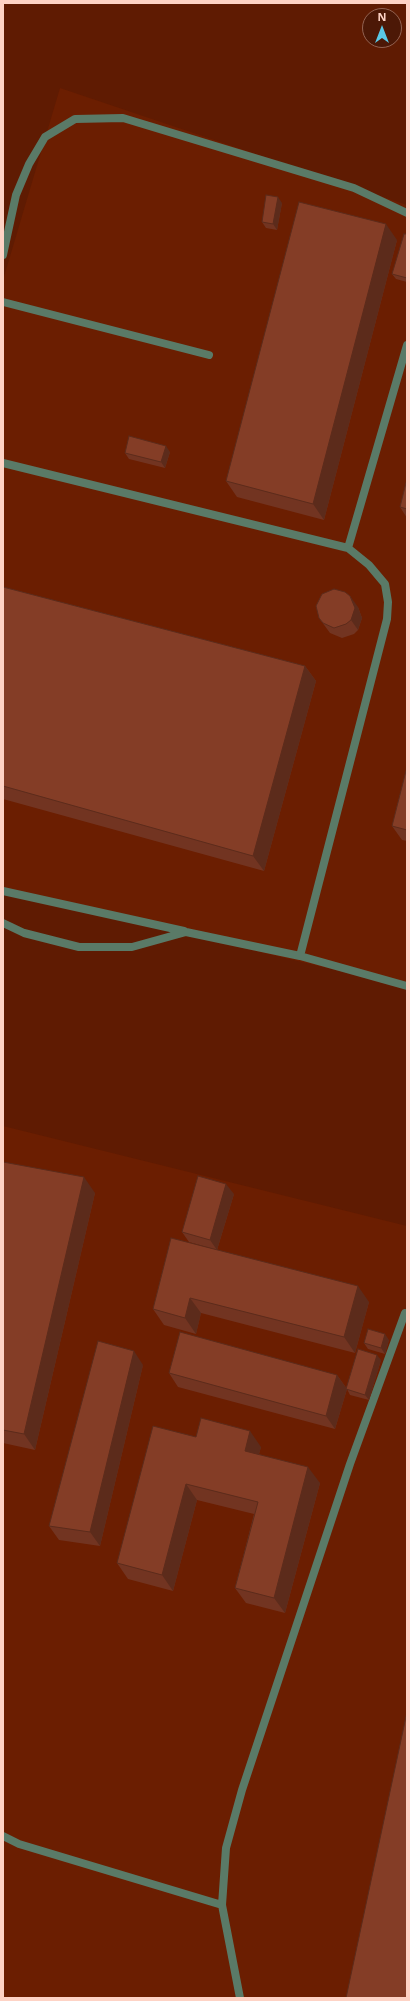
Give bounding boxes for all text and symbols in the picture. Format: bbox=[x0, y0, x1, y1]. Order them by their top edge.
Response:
north arrow bbox=[362, 8, 402, 48]
text: N bbox=[378, 9, 386, 24]

